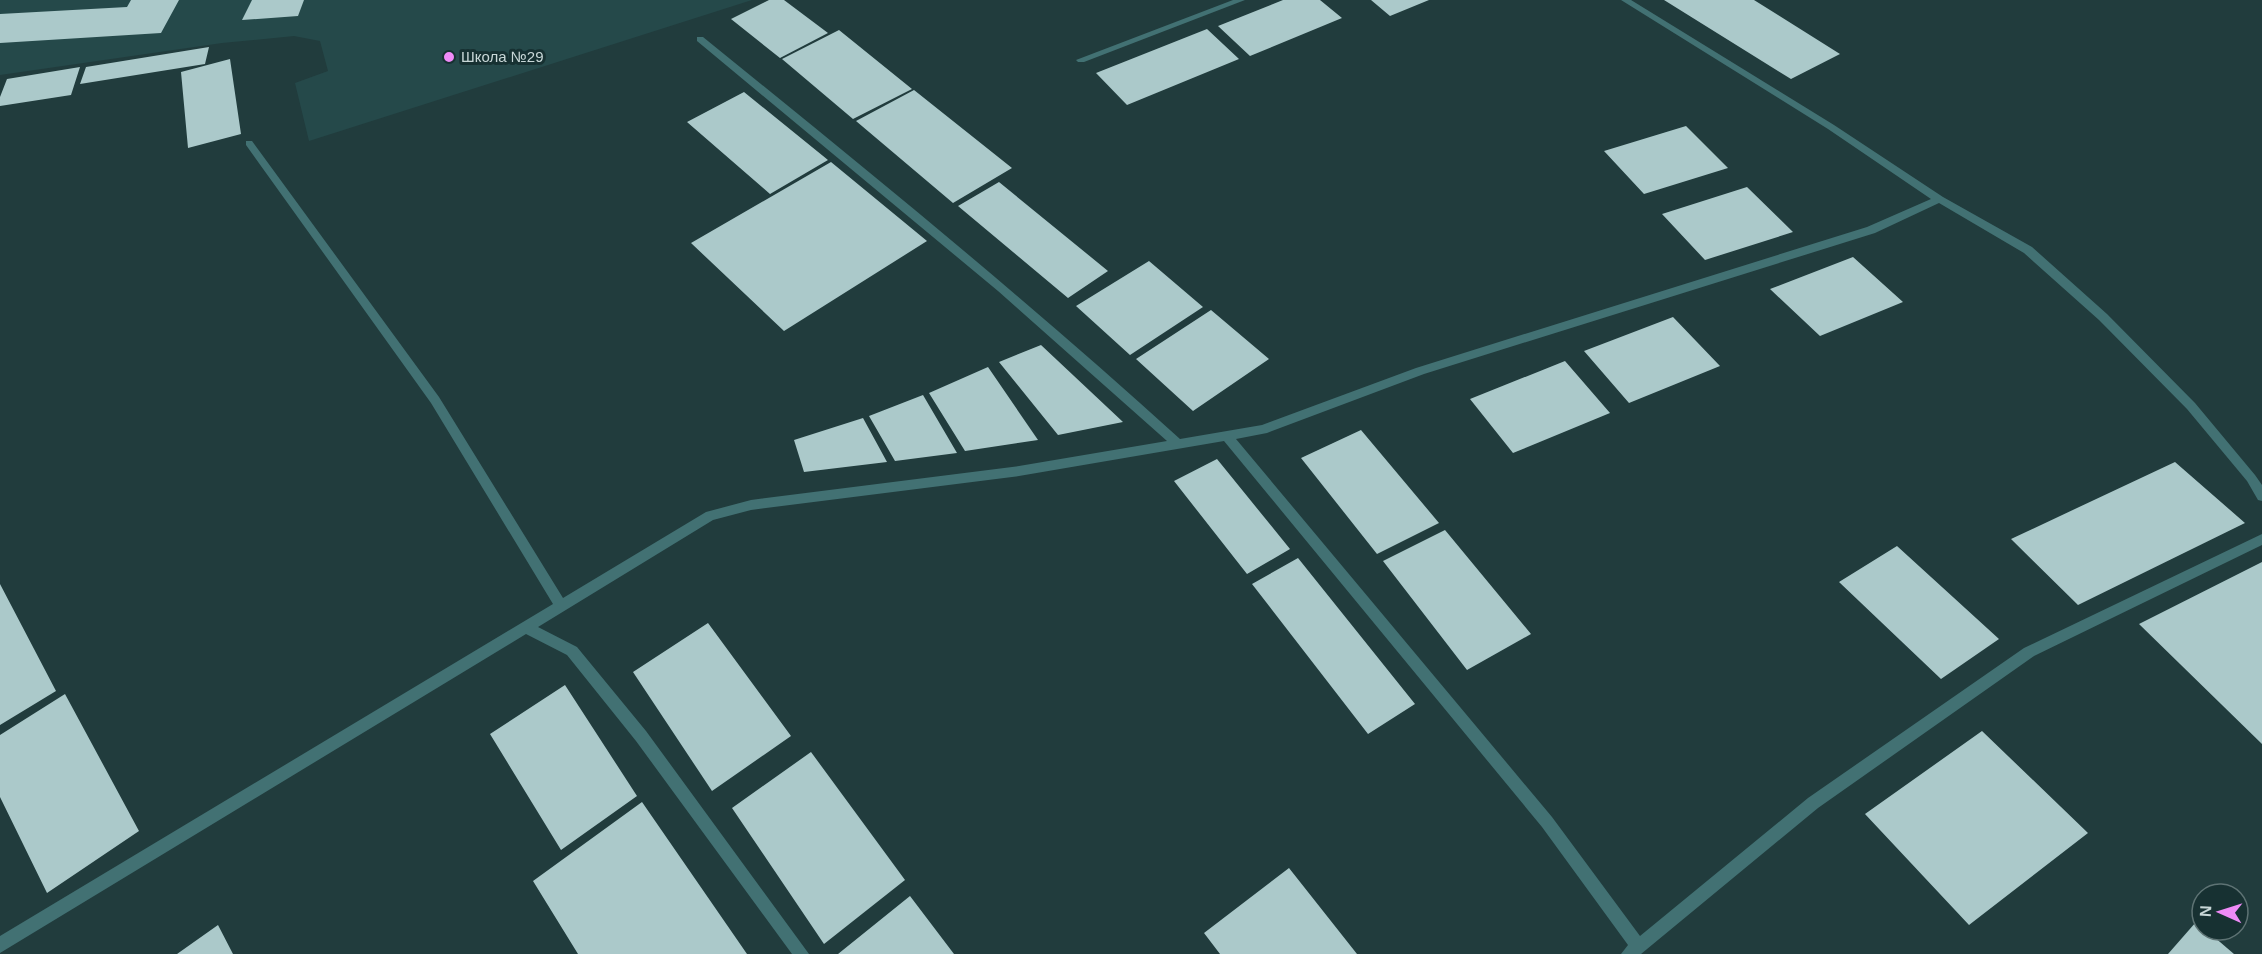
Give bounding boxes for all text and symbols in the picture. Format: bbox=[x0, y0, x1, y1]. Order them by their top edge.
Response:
place label: Школа №29 bbox=[461, 48, 544, 65]
marker: Школа №29 bbox=[442, 50, 456, 64]
north arrow bbox=[2190, 882, 2250, 942]
text: N bbox=[2197, 905, 2214, 917]

